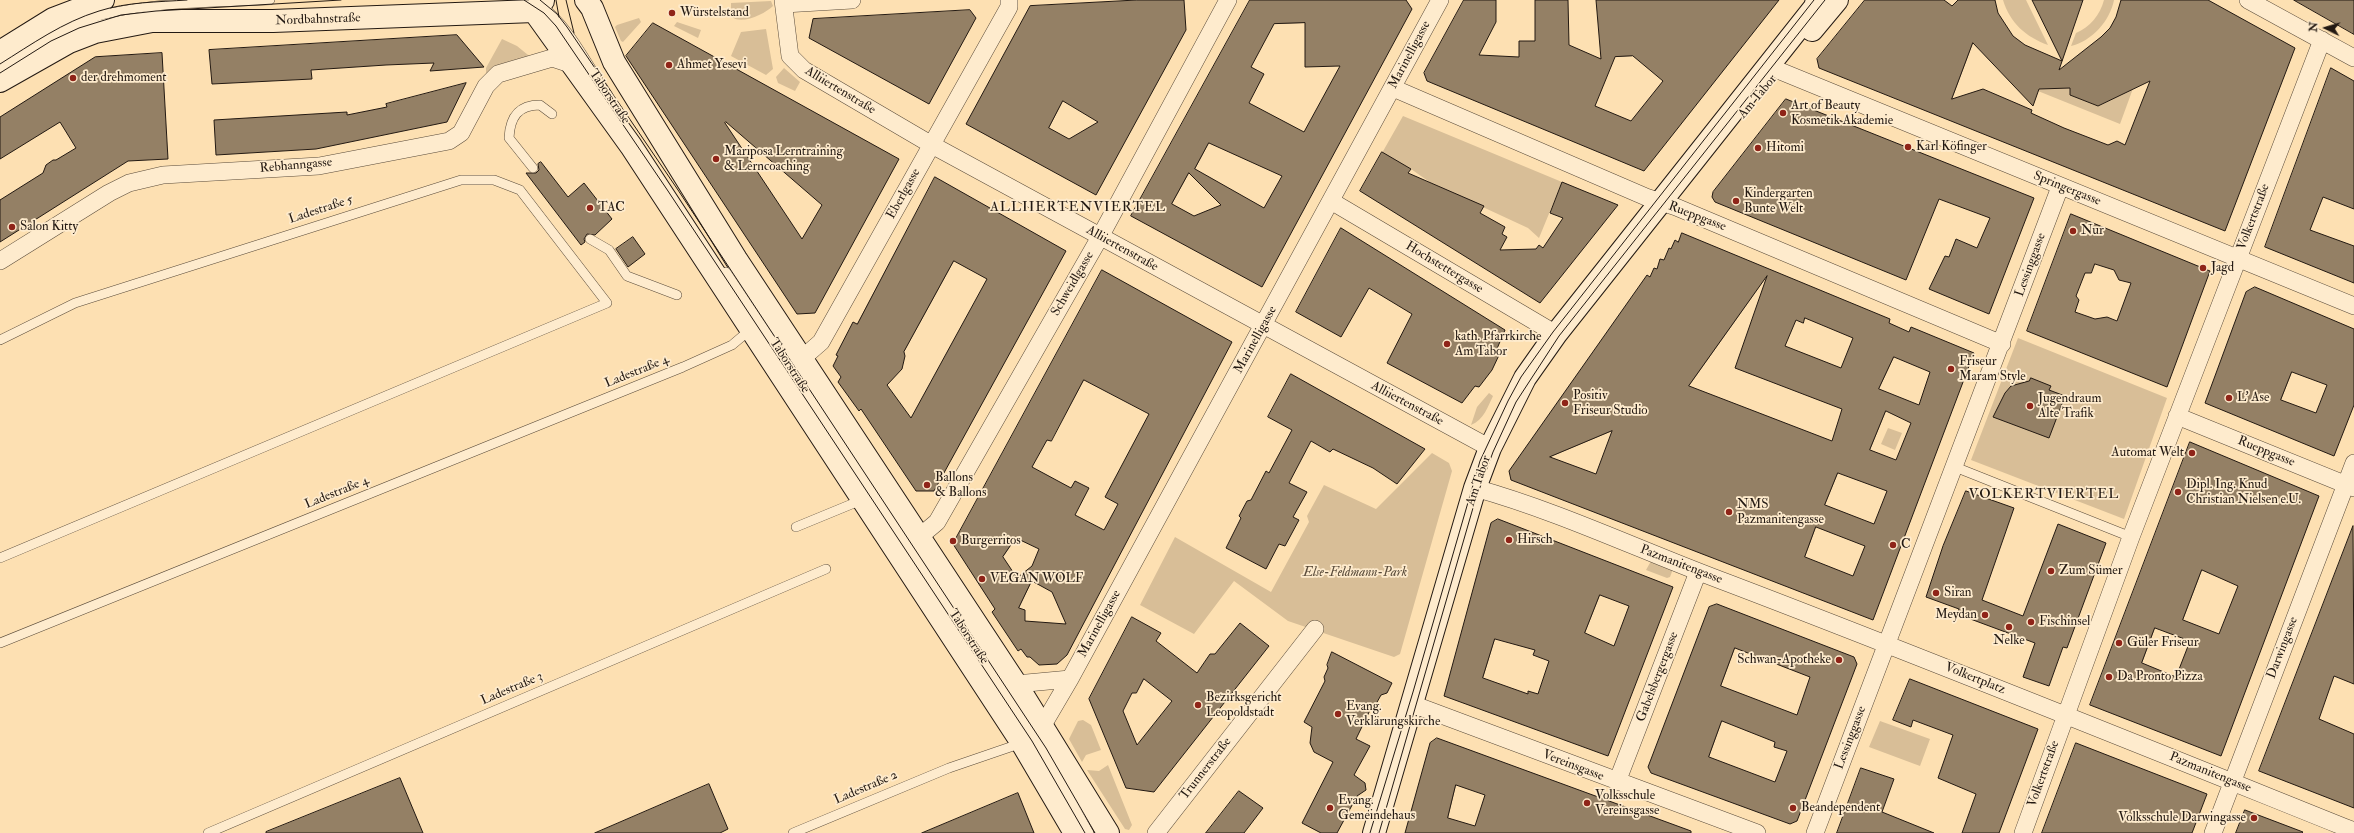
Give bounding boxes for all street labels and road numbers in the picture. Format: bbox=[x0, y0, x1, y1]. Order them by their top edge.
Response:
street label: Nordbahnstraße bbox=[275, 11, 361, 29]
street label: Marinelligasse bbox=[1386, 18, 1434, 92]
street label: Alliiertenstraße bbox=[802, 64, 878, 118]
street label: Taborstraße bbox=[585, 67, 633, 127]
street label: Am Tabor bbox=[1735, 72, 1781, 122]
street label: Rebhanngasse bbox=[259, 155, 333, 177]
street label: Eberlgasse bbox=[884, 166, 924, 222]
street label: Springergasse bbox=[2031, 168, 2103, 210]
street label: Volkertstraße bbox=[2234, 182, 2274, 252]
street label: Ladestraße 5 bbox=[287, 192, 355, 228]
street label: Rueppgasse bbox=[1666, 199, 1728, 235]
street label: Alliiertenstraße bbox=[1083, 223, 1161, 275]
street label: Lessinggasse bbox=[2012, 231, 2050, 299]
street label: Hochstettergasse bbox=[1402, 239, 1486, 297]
street label: Schweidlgasse bbox=[1048, 249, 1098, 319]
street label: Marinelligasse bbox=[1231, 304, 1281, 376]
street label: Taborstraße bbox=[765, 336, 813, 396]
street label: Ladestraße 4 bbox=[603, 352, 671, 392]
street label: Alliiertenstraße bbox=[1368, 378, 1446, 430]
street label: Rueppgasse bbox=[2235, 433, 2297, 471]
street label: Am Tabor bbox=[1463, 454, 1495, 508]
street label: Ladestraße 4 bbox=[303, 473, 371, 513]
street label: Pazmanitengasse bbox=[1638, 542, 1724, 588]
street label: Marinelligasse bbox=[1075, 588, 1125, 660]
street label: Taborstraße bbox=[944, 607, 992, 667]
street label: Darwingasse bbox=[2264, 615, 2302, 681]
street label: Gabelsbergergasse bbox=[1634, 630, 1682, 724]
street label: Volkertplatz bbox=[1942, 660, 2008, 698]
street label: Ladestraße 3 bbox=[479, 669, 545, 709]
street label: Lessinggasse bbox=[1832, 704, 1870, 772]
street label: Trunnerstraße bbox=[1177, 735, 1235, 803]
street label: Volkertstraße bbox=[2025, 739, 2063, 809]
street label: Vereinsgasse bbox=[1540, 747, 1606, 785]
street label: Pazmanitengasse bbox=[2167, 749, 2253, 797]
street label: Ladestraße 2 bbox=[832, 768, 900, 808]

